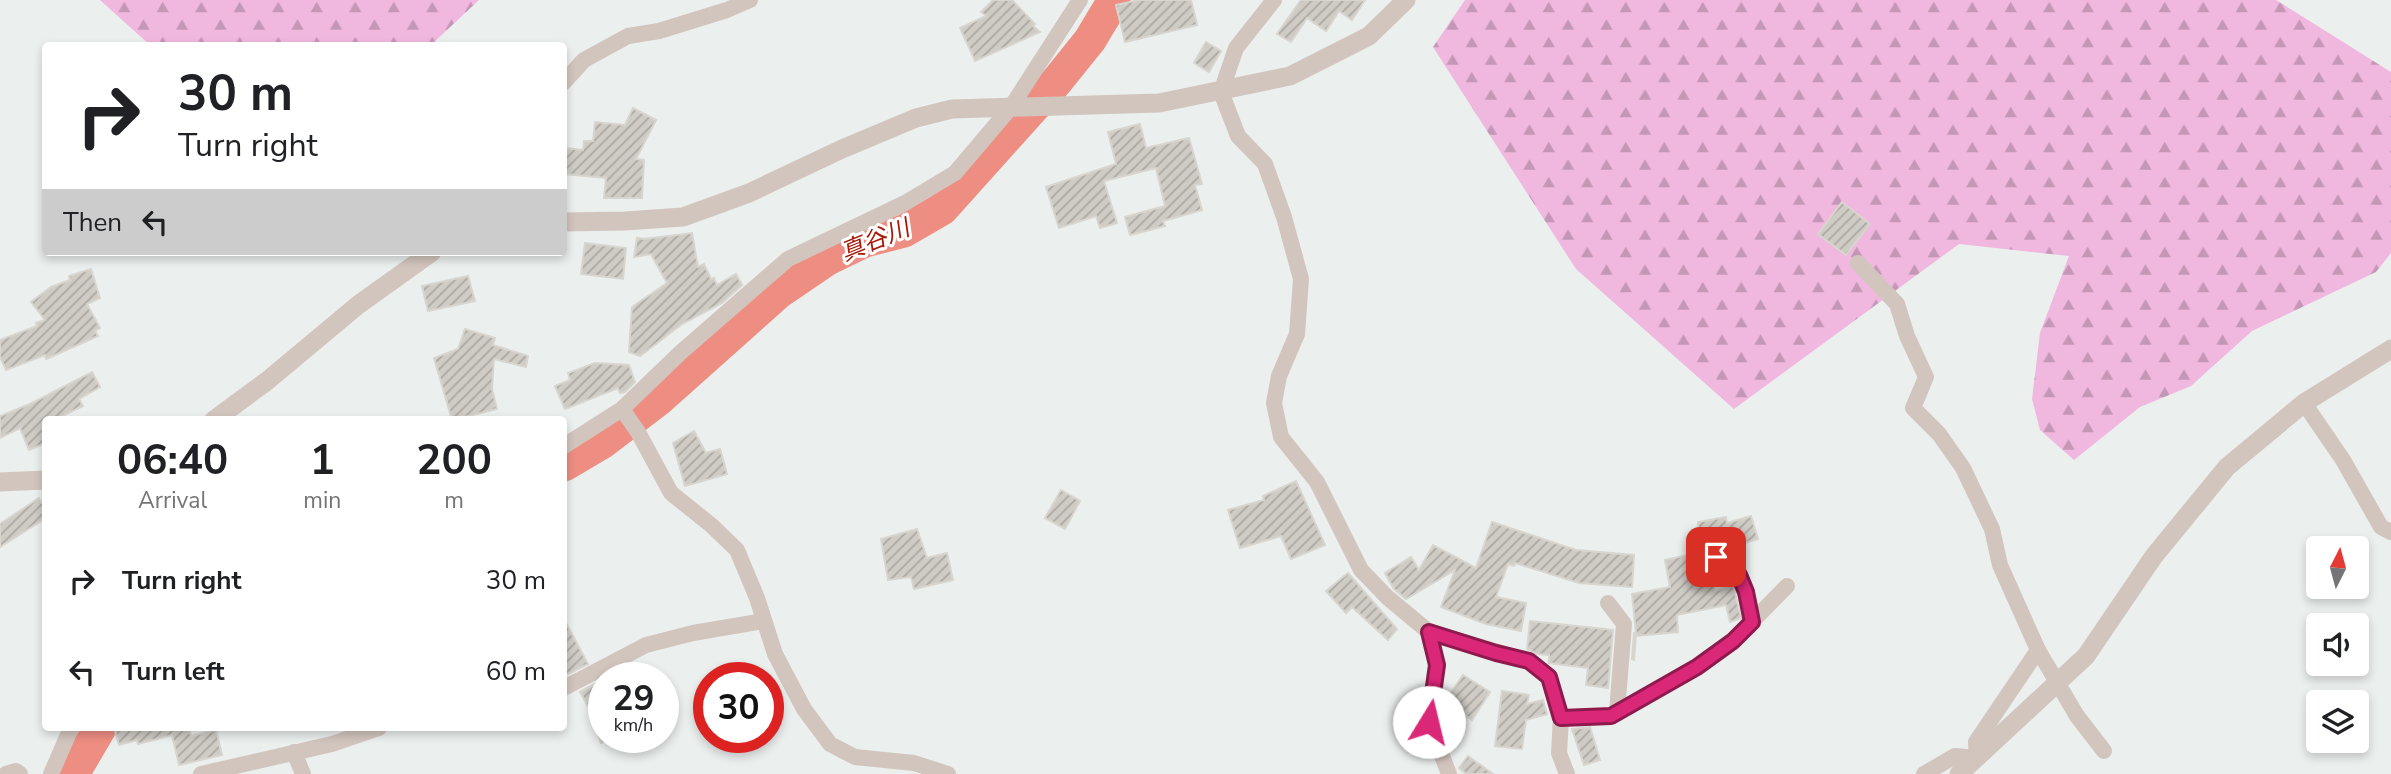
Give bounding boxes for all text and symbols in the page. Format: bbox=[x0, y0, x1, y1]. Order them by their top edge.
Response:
text: 30 m bbox=[178, 60, 293, 127]
icon: right bbox=[63, 70, 154, 161]
text: Turn right bbox=[178, 124, 318, 167]
icon: left bbox=[136, 203, 174, 241]
text: Then bbox=[63, 205, 122, 240]
water label: 真谷川 bbox=[836, 211, 917, 268]
text: 06:40 bbox=[117, 432, 228, 489]
text: 1 bbox=[310, 432, 335, 489]
text: 200 bbox=[416, 432, 492, 489]
text: Arrival bbox=[138, 485, 207, 516]
text: min bbox=[303, 485, 341, 516]
text: m bbox=[444, 485, 464, 516]
pin bbox=[1686, 527, 1746, 587]
north arrow bbox=[2306, 536, 2370, 598]
map controls bbox=[2306, 536, 2369, 753]
icon: arrive bbox=[1697, 538, 1735, 576]
icon: right bbox=[63, 562, 101, 600]
text: Turn right bbox=[122, 563, 241, 598]
text: 30 m bbox=[486, 563, 546, 598]
button: sound bbox=[2306, 613, 2369, 676]
icon: left bbox=[63, 653, 101, 691]
text: Turn left bbox=[122, 654, 225, 689]
text: 60 m bbox=[486, 654, 546, 689]
speed limit sign: 30 bbox=[693, 662, 784, 753]
text: 29 bbox=[612, 675, 655, 722]
position arrow bbox=[1392, 685, 1466, 759]
button: layers bbox=[2306, 690, 2369, 753]
text: km/h bbox=[614, 713, 653, 737]

